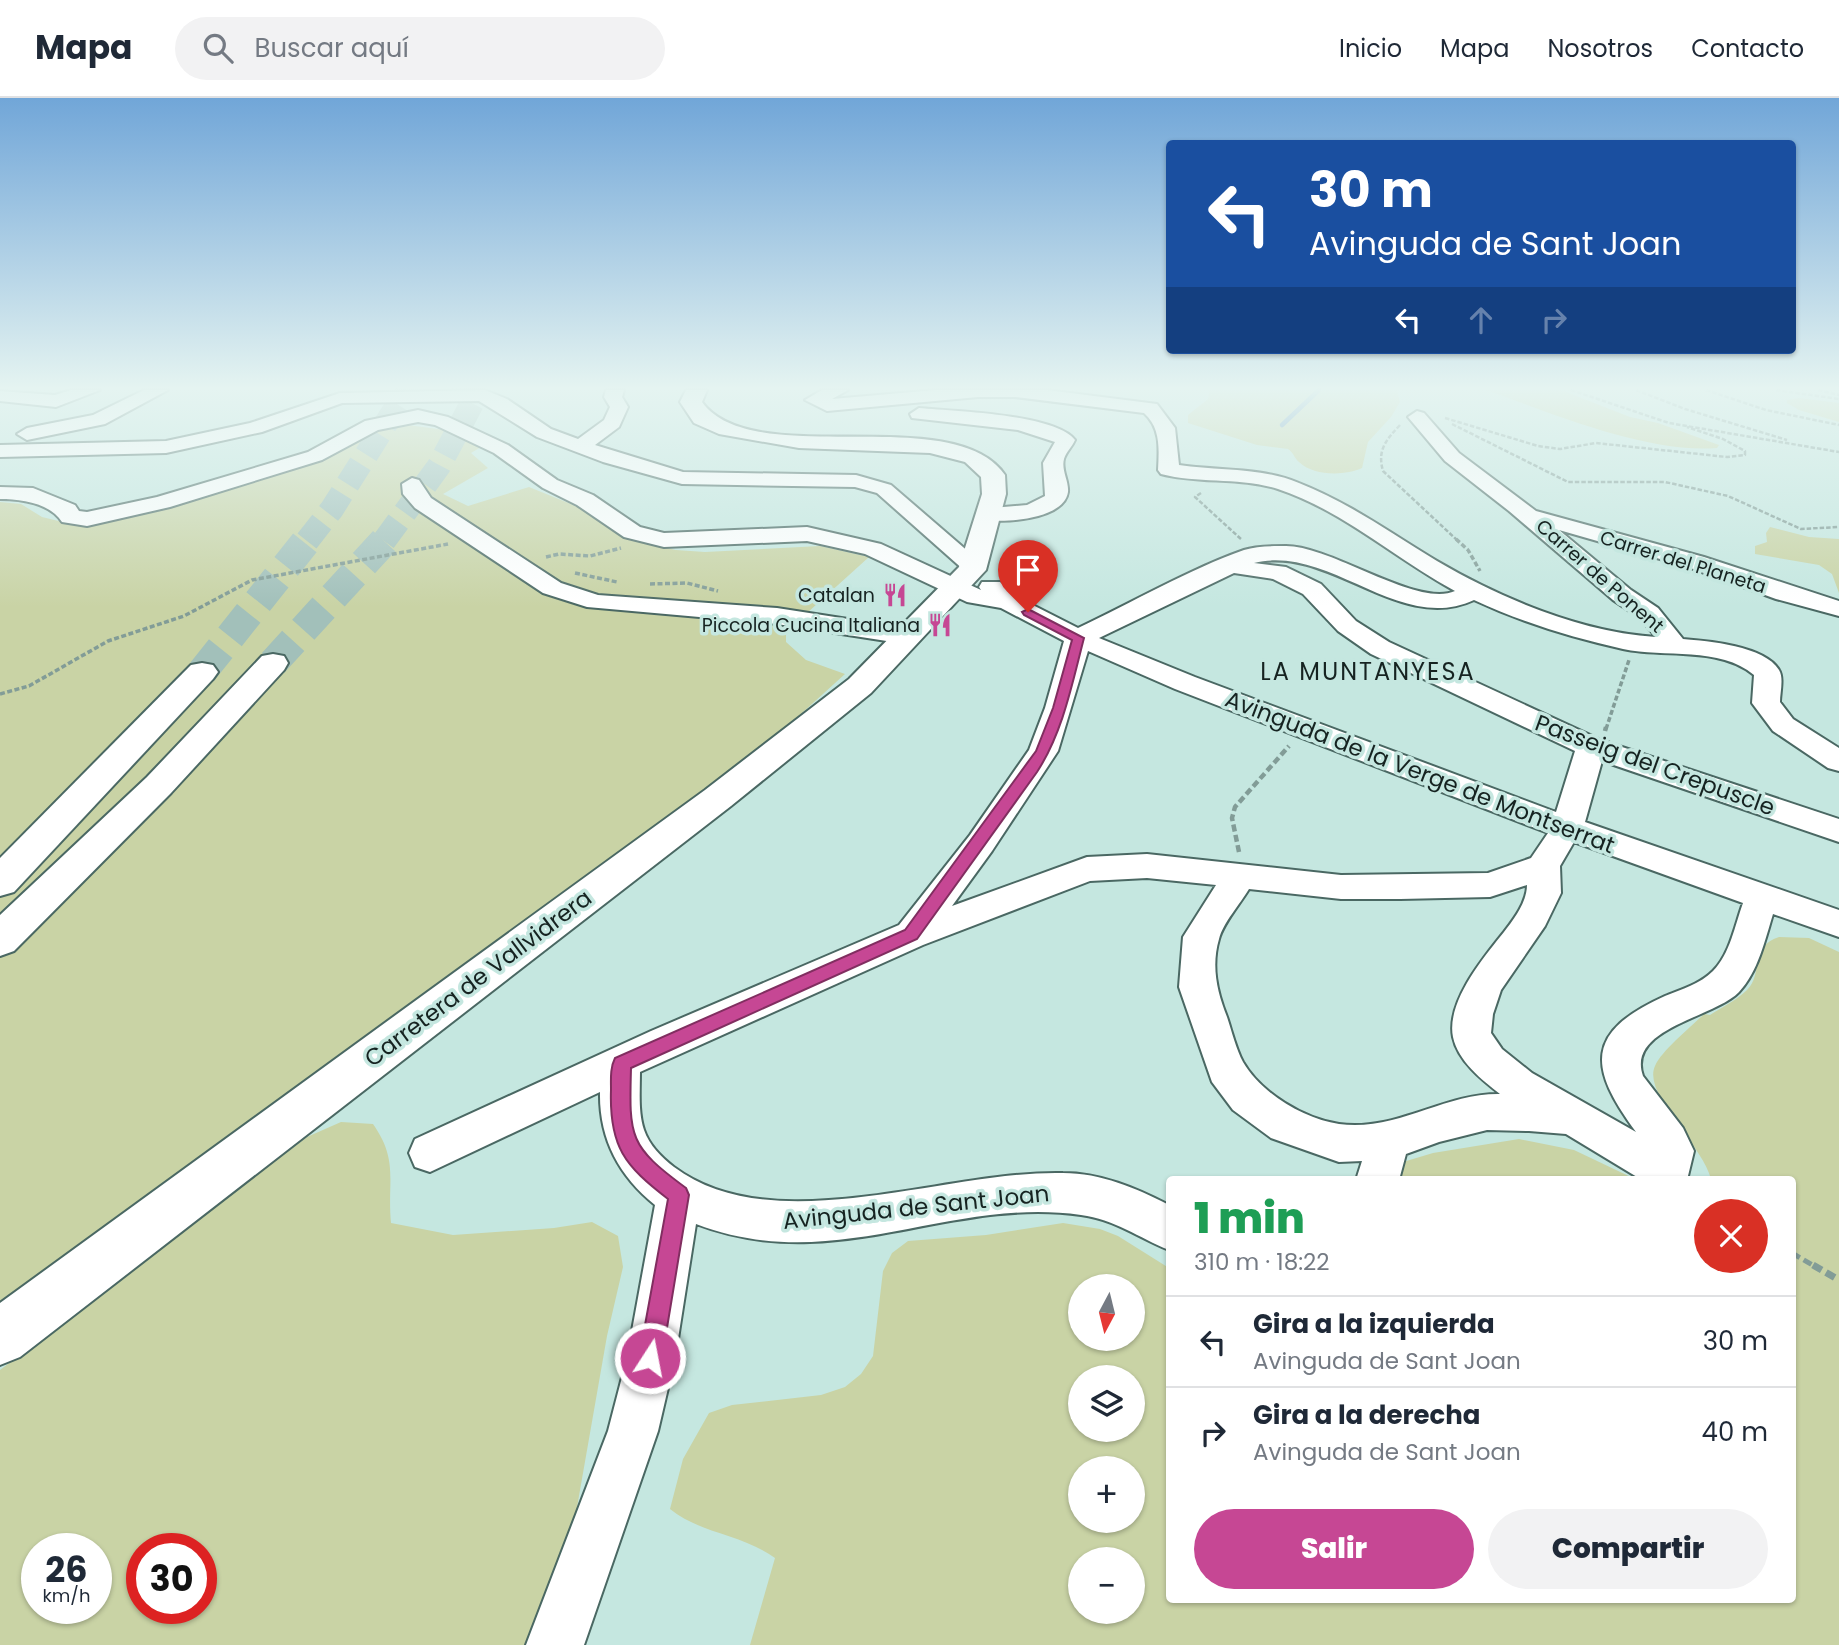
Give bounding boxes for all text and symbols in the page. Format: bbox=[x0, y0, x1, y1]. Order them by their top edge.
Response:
search box bbox=[175, 17, 665, 80]
text: Mapa bbox=[35, 24, 133, 71]
icon: search bbox=[199, 29, 237, 67]
text: Buscar aquí bbox=[255, 30, 409, 66]
text: Inicio bbox=[1339, 32, 1402, 65]
text: Mapa bbox=[1440, 32, 1509, 65]
text: Nosotros bbox=[1547, 32, 1653, 65]
text: Contacto bbox=[1691, 32, 1804, 65]
text: 30 m bbox=[1309, 156, 1433, 224]
icon: left bbox=[1194, 168, 1285, 259]
text: Avinguda de Sant Joan bbox=[1309, 221, 1681, 266]
icon: left bbox=[1389, 301, 1427, 339]
icon: ahead bbox=[1462, 301, 1500, 339]
icon: right bbox=[1535, 301, 1573, 339]
street label: Carrer de Ponent bbox=[1530, 513, 1670, 639]
street label: Carrer del Planeta bbox=[1597, 524, 1769, 600]
pin bbox=[998, 540, 1058, 612]
icon: arrive bbox=[1009, 551, 1047, 589]
restaurant icon: Catalan bbox=[881, 581, 909, 609]
place label: Catalan bbox=[798, 582, 875, 609]
restaurant icon: Piccola Cucina Italiana bbox=[926, 611, 954, 639]
place label: Piccola Cucina Italiana bbox=[702, 612, 920, 639]
district label: LA MUNTANYESA bbox=[1260, 655, 1476, 688]
street label: Avinguda de la Verge de Montserrat bbox=[1221, 683, 1619, 861]
street label: Passeig del Crepuscle bbox=[1531, 707, 1779, 823]
street label: Carretera de Vallvidrera bbox=[358, 882, 598, 1074]
street label: Avinguda de Sant Joan bbox=[781, 1177, 1051, 1237]
text: 1 min bbox=[1194, 1189, 1305, 1248]
button: close bbox=[1694, 1199, 1768, 1273]
text: 310 m · 18:22 bbox=[1194, 1246, 1330, 1278]
north arrow bbox=[1068, 1274, 1144, 1351]
map controls bbox=[1068, 1274, 1145, 1624]
text: Gira a la izquierda bbox=[1253, 1306, 1495, 1342]
position arrow bbox=[613, 1321, 687, 1395]
icon: left bbox=[1194, 1323, 1232, 1361]
text: 30 m bbox=[1703, 1323, 1768, 1359]
text: Avinguda de Sant Joan bbox=[1253, 1345, 1521, 1377]
button: layers bbox=[1068, 1365, 1145, 1442]
text: Gira a la derecha bbox=[1253, 1397, 1481, 1433]
icon: right bbox=[1194, 1414, 1232, 1452]
text: 40 m bbox=[1702, 1414, 1768, 1450]
text: Avinguda de Sant Joan bbox=[1253, 1436, 1521, 1468]
button: + bbox=[1068, 1456, 1145, 1533]
button: Salir bbox=[1194, 1509, 1474, 1589]
button: Compartir bbox=[1488, 1509, 1768, 1589]
speed limit sign: 30 bbox=[126, 1533, 217, 1624]
text: 26 bbox=[45, 1545, 88, 1594]
button: − bbox=[1068, 1547, 1145, 1624]
text: km/h bbox=[43, 1583, 90, 1608]

